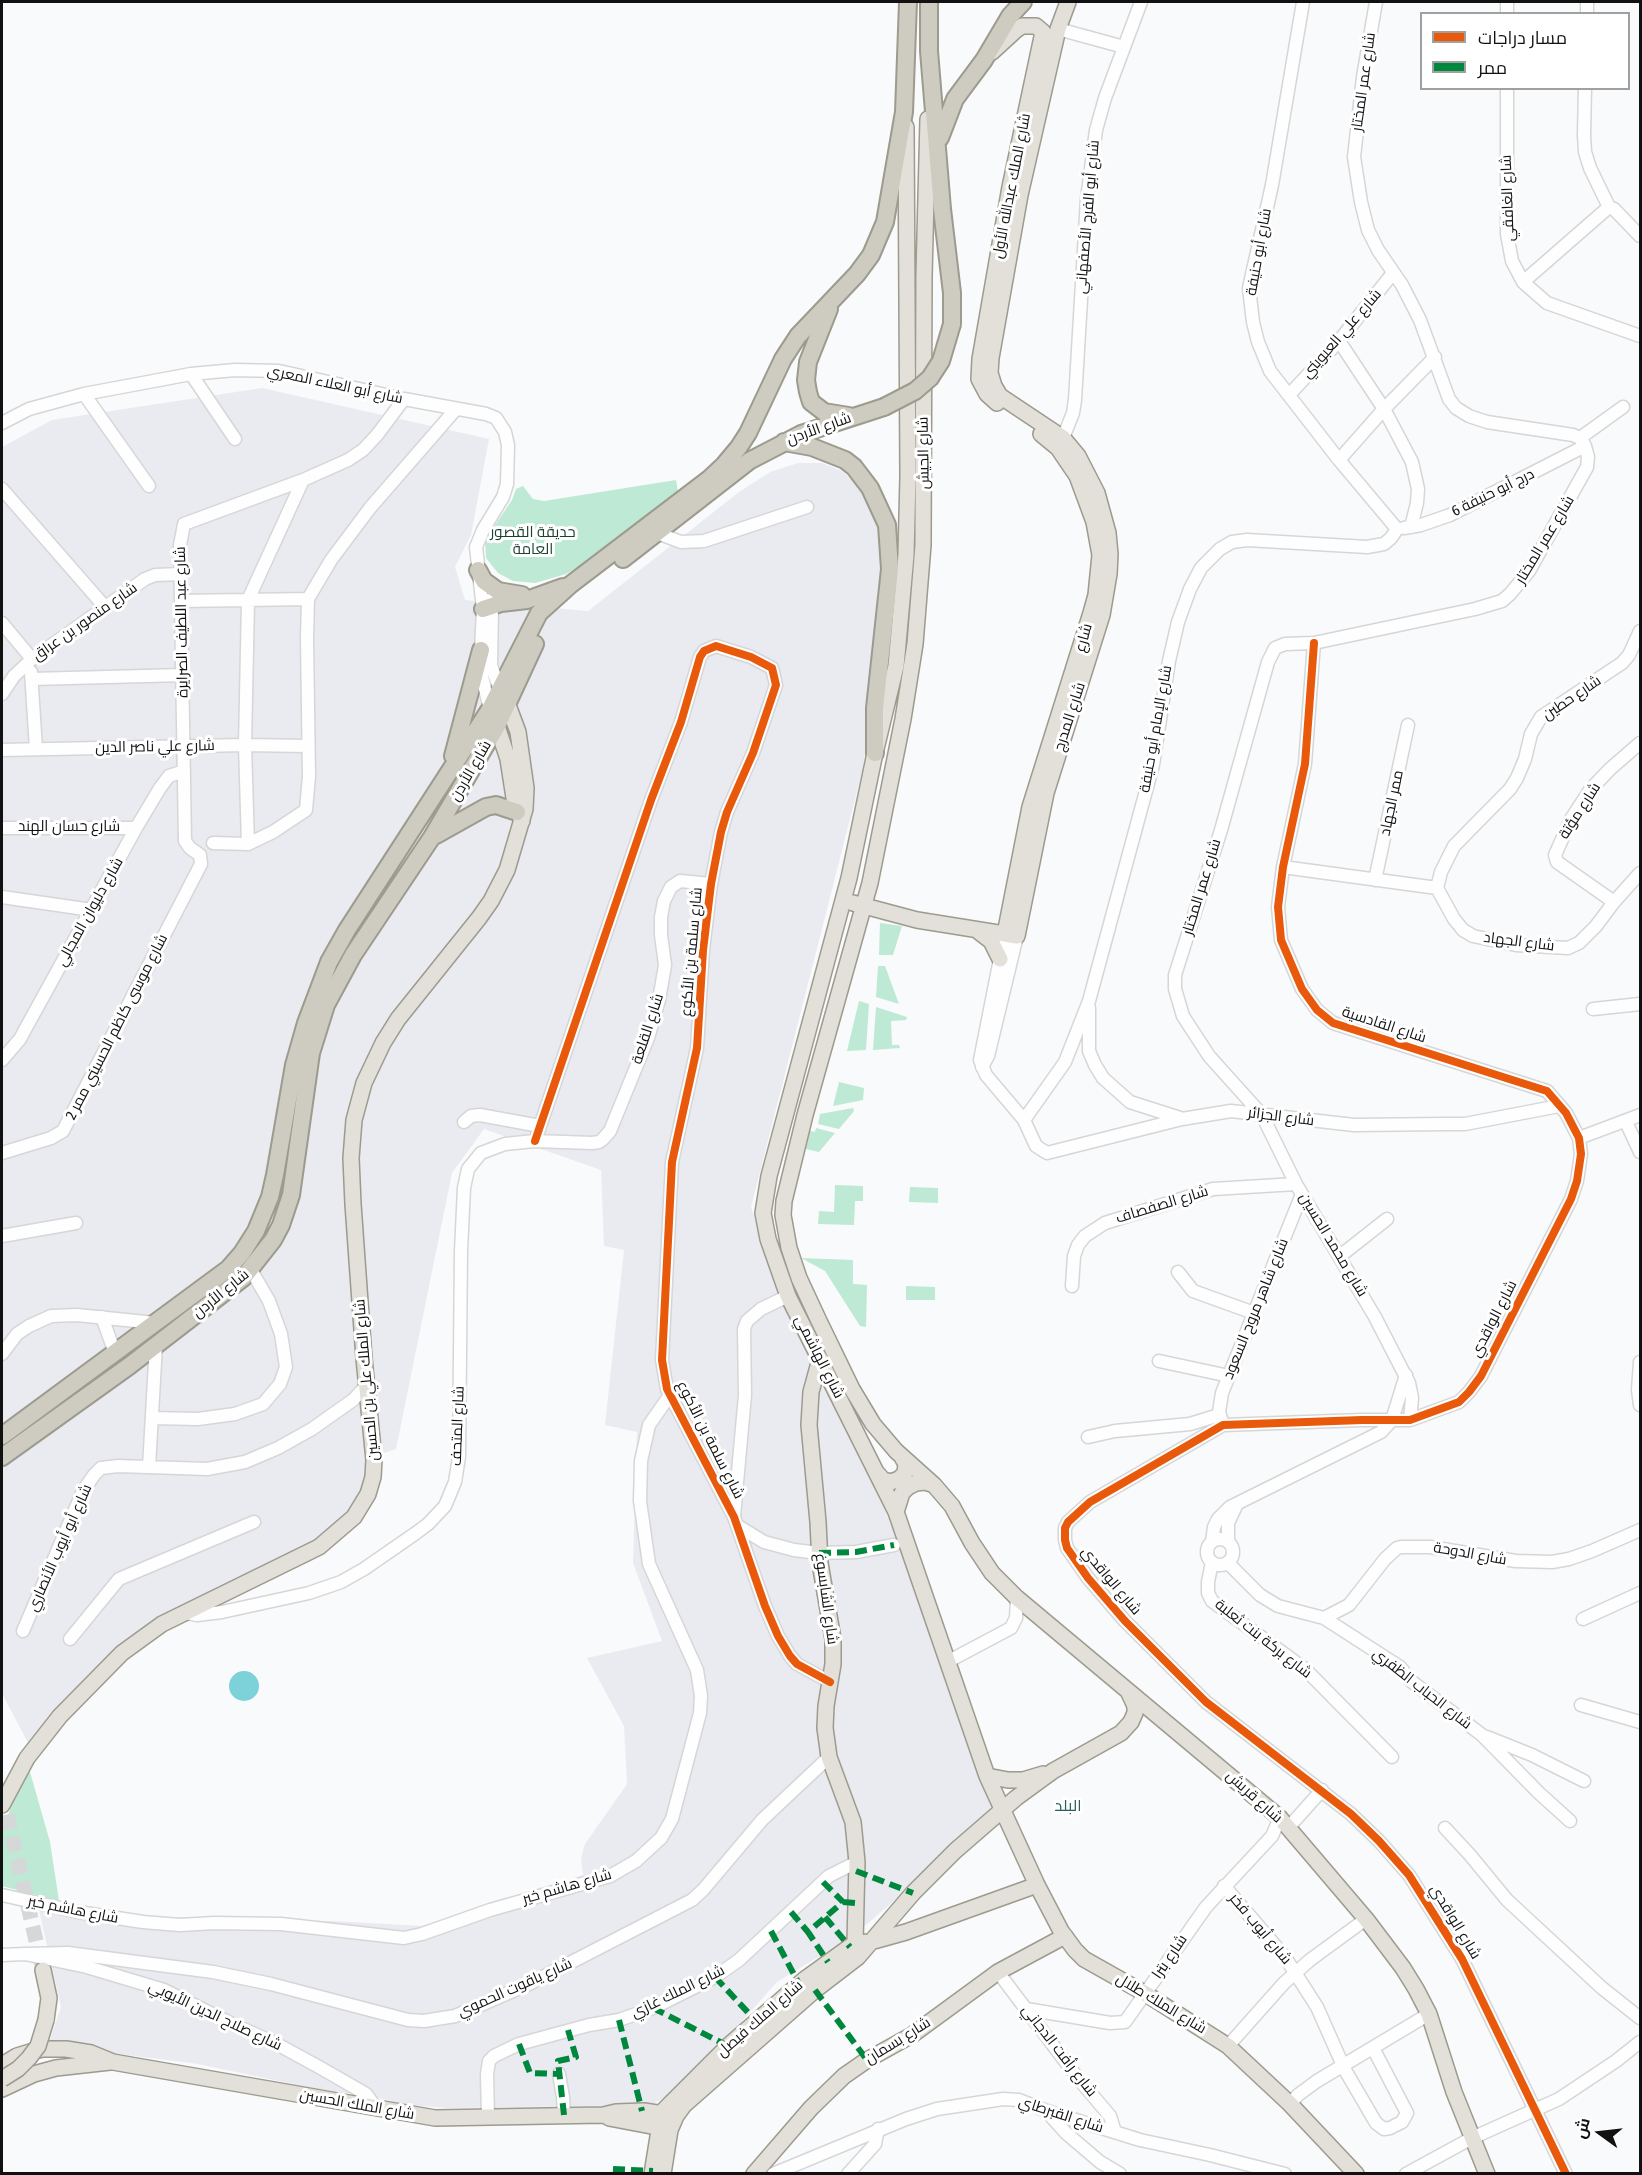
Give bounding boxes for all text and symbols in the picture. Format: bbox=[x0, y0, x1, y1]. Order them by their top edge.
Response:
legend bbox=[1420, 12, 1630, 90]
text: مسار دراجات bbox=[1478, 27, 1567, 49]
street label: شارع عمر المختار bbox=[1348, 31, 1380, 133]
text: ممر bbox=[1478, 57, 1507, 79]
street label: شارع الملك عبدالله الأول bbox=[989, 112, 1035, 260]
street label: شارع أبو الفرج الأصفهاني bbox=[1072, 139, 1104, 295]
street label: شارع الغافقي bbox=[1497, 154, 1519, 242]
street label: شارع أبو حنيفة bbox=[1242, 207, 1276, 297]
street label: شارع علي العبويني bbox=[1298, 286, 1386, 382]
street label: شارع أبو العلاء المعري bbox=[266, 362, 404, 408]
street label: شارع الأردن bbox=[784, 409, 854, 449]
street label: شارع الجيش bbox=[914, 416, 934, 490]
street label: درج أبو حنيفة 6 bbox=[1449, 465, 1537, 521]
street label: شارع عمر المختار bbox=[1512, 493, 1578, 587]
park label: حديقة القصور العامة bbox=[490, 524, 576, 559]
street label: شارع عبد اللطيف الصرايرة bbox=[172, 546, 192, 698]
street label: شارع منصور بن عراق bbox=[29, 579, 141, 665]
street label: شارع bbox=[1071, 622, 1097, 654]
street label: شارع الإمام أبو حنيفة bbox=[1136, 664, 1176, 794]
street label: شارع حطين bbox=[1539, 672, 1605, 724]
street label: شارع المدرج bbox=[1050, 680, 1090, 754]
street label: شارع علي ناصر الدين bbox=[95, 737, 215, 757]
street label: شارع الأردن bbox=[446, 737, 496, 805]
street label: ممر الجهاد bbox=[1376, 769, 1408, 837]
street label: شارع مؤتة bbox=[1555, 779, 1605, 843]
street label: شارع حسان الهند bbox=[18, 818, 120, 836]
street label: شارع عمر المختار bbox=[1179, 837, 1225, 937]
street label: شارع دليوان المجالي bbox=[53, 854, 127, 970]
street label: شارع سلمة بن الأكوع bbox=[677, 886, 707, 1018]
street label: شارع الجهاد bbox=[1482, 929, 1556, 955]
street label: شارع موسى كاظم الحسيني ممر 2 bbox=[62, 931, 172, 1123]
street label: شارع القلعة bbox=[628, 991, 668, 1067]
street label: شارع القادسية bbox=[1340, 1003, 1428, 1047]
street label: شارع الجزائر bbox=[1247, 1104, 1315, 1130]
street label: شارع الصفصاف bbox=[1114, 1182, 1210, 1228]
street label: شارع محمد الحسين bbox=[1295, 1190, 1371, 1300]
street label: شارع شاهر مروح السعود bbox=[1219, 1236, 1293, 1382]
street label: شارع الأردن bbox=[189, 1266, 253, 1322]
street label: شارع الواقدي bbox=[1467, 1277, 1521, 1361]
street label: شارع الملك علي بن الحسين bbox=[351, 1298, 383, 1462]
street label: شارع الهاشمي bbox=[790, 1312, 848, 1402]
street label: شارع سلمة بن الأكوع bbox=[672, 1378, 748, 1502]
street label: شارع المتحف bbox=[448, 1386, 468, 1466]
street label: شارع أبو أيوب الأنصاري bbox=[24, 1482, 96, 1614]
street label: شارع الدوحة bbox=[1432, 1539, 1508, 1569]
street label: شارع الواقدي bbox=[1077, 1543, 1145, 1619]
street label: شارع الشابسوغ bbox=[811, 1552, 841, 1646]
street label: شارع بركة بنت ثعلبة bbox=[1211, 1596, 1315, 1682]
street label: شارع الحباب الظفري bbox=[1369, 1645, 1475, 1733]
street label: شارع قريش bbox=[1222, 1767, 1286, 1827]
district label: البلد bbox=[1055, 1797, 1081, 1817]
street label: شارع هاشم خير bbox=[520, 1866, 614, 1908]
street label: شارع الواقدي bbox=[1426, 1881, 1484, 1963]
street label: شارع أيوب فخر bbox=[1225, 1890, 1295, 1968]
street label: شارع هاشم خير bbox=[26, 1892, 120, 1928]
street label: شارع بترا bbox=[1149, 1931, 1191, 1983]
street label: شارع ياقوت الحموي bbox=[455, 1955, 575, 2021]
street label: شارع الملك غازي bbox=[628, 1962, 728, 2022]
street label: شارع الملك طلال bbox=[1112, 1970, 1210, 2038]
street label: شارع صلاح الدين الأيوبي bbox=[145, 1977, 285, 2055]
street label: شارع الملك فيصل bbox=[713, 1977, 807, 2061]
street label: شارع رأفت الدجاني bbox=[1018, 2001, 1100, 2101]
street label: شارع بسمان bbox=[862, 2014, 934, 2068]
street label: شارع الملك الحسين bbox=[298, 2086, 416, 2124]
street label: شارع القبرطاي bbox=[1016, 2093, 1106, 2137]
north arrow bbox=[1570, 2103, 1630, 2163]
text: ش bbox=[1570, 2116, 1594, 2141]

